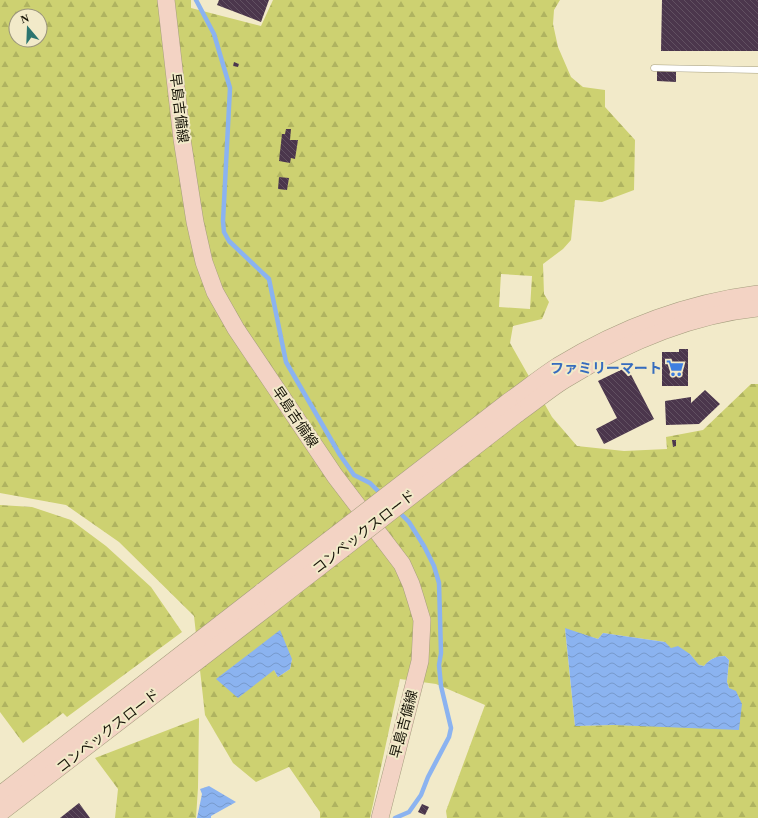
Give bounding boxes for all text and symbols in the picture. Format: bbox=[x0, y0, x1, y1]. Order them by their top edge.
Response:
north arrow bbox=[8, 8, 48, 48]
text: N bbox=[19, 12, 31, 26]
street label: 早島吉備線 bbox=[167, 72, 191, 144]
supermarket icon: ファミリーマート bbox=[665, 358, 685, 378]
place label: ファミリーマート bbox=[550, 361, 662, 376]
street label: 早島吉備線 bbox=[269, 384, 321, 450]
street label: コンベックスロード bbox=[310, 487, 418, 577]
street label: コンベックスロード bbox=[54, 686, 162, 776]
street label: 早島吉備線 bbox=[388, 688, 420, 760]

